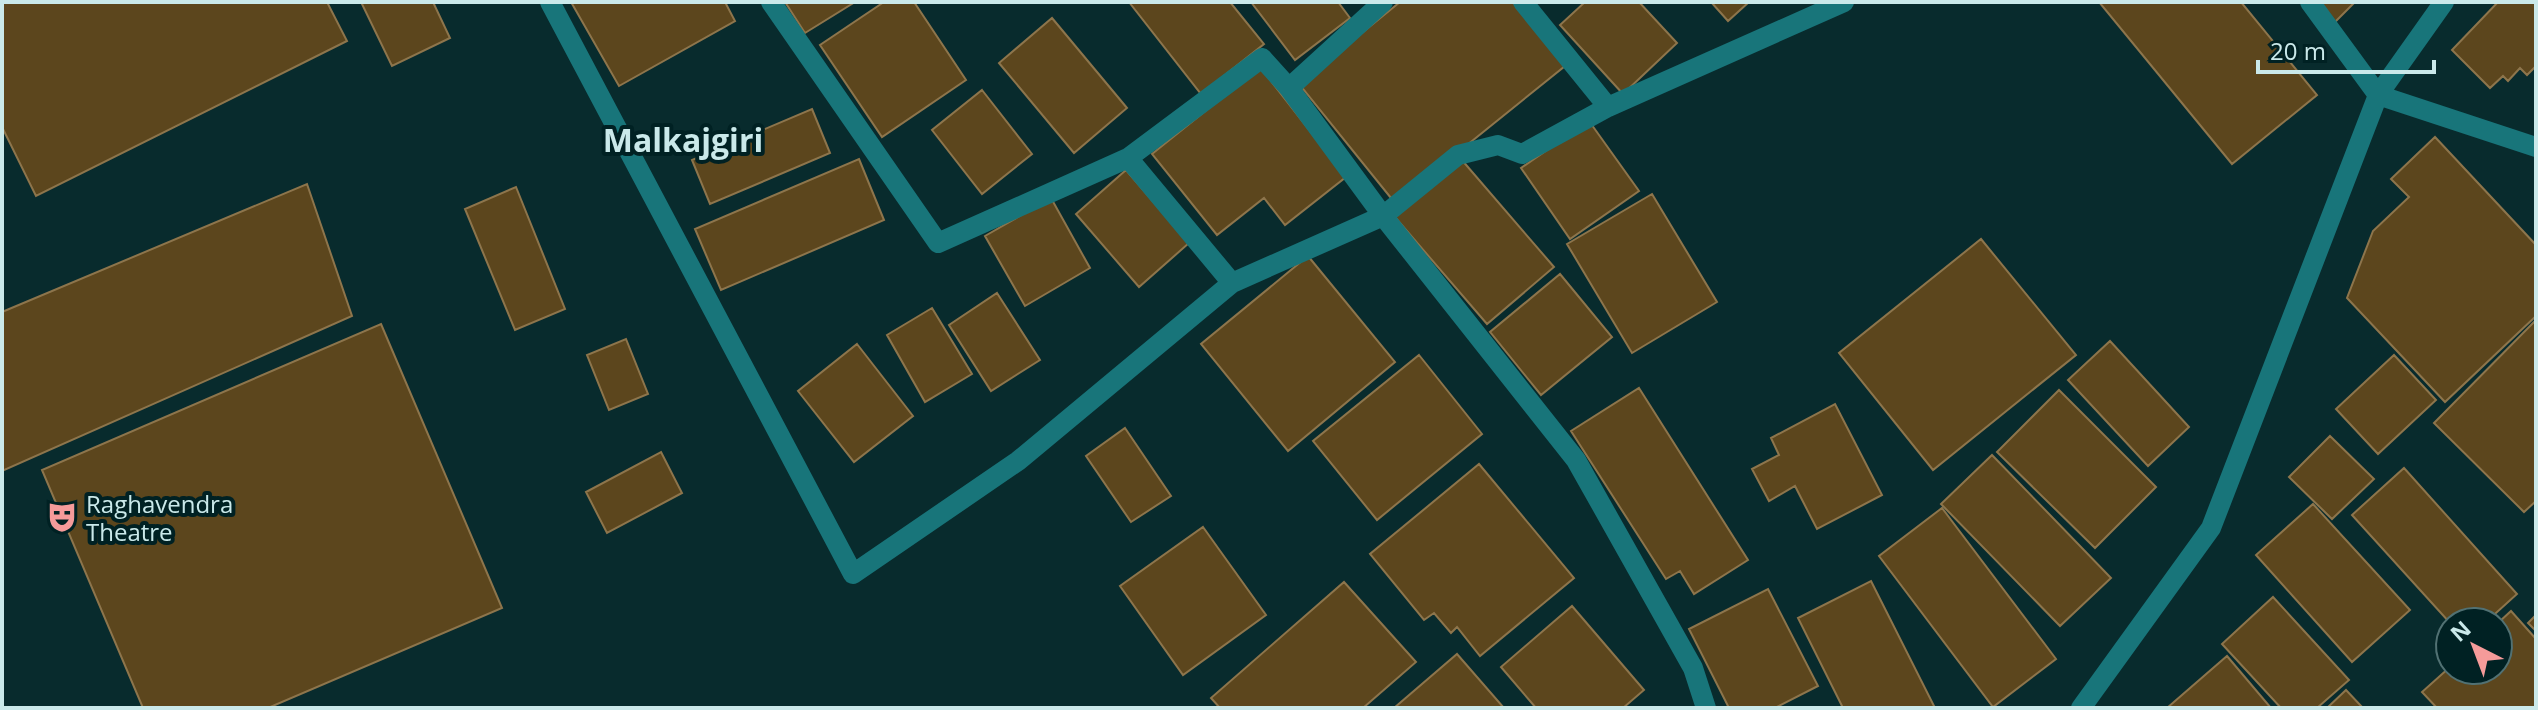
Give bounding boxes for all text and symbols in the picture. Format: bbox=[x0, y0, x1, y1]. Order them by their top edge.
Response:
scale bar bbox=[2258, 24, 2434, 74]
text: 20 m bbox=[2270, 34, 2326, 67]
district label: Malkajgiri bbox=[603, 118, 763, 161]
place label: Raghavendra Theatre bbox=[86, 487, 233, 548]
theatre icon: Raghavendra Theatre bbox=[45, 500, 79, 534]
north arrow bbox=[2434, 606, 2514, 686]
text: N bbox=[2443, 613, 2477, 648]

